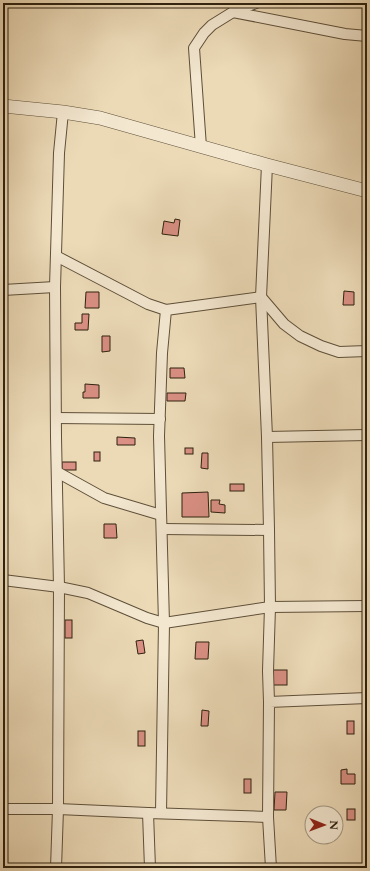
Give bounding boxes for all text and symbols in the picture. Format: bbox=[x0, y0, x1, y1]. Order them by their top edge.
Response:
north arrow bbox=[304, 805, 344, 845]
text: N bbox=[326, 820, 341, 831]

